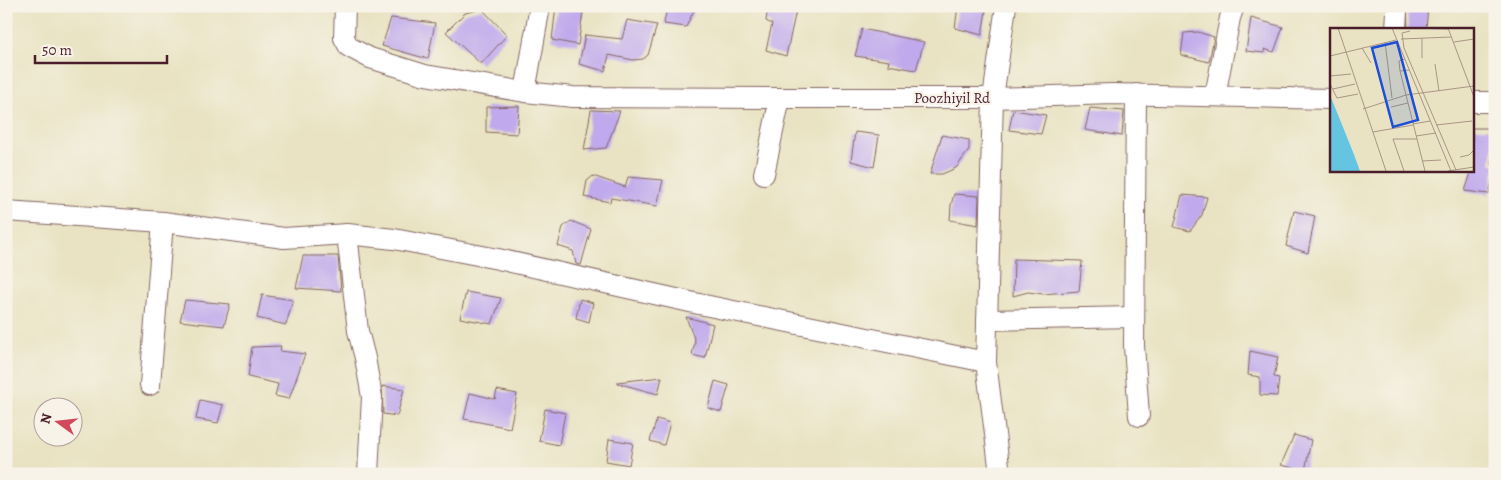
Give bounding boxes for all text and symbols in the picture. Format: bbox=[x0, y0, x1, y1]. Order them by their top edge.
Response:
inset map bbox=[1330, 28, 1474, 171]
scale bar bbox=[35, 32, 168, 64]
text: 50 m bbox=[42, 40, 72, 60]
street label: Poozhiyil Rd bbox=[914, 88, 991, 108]
north arrow bbox=[32, 398, 82, 448]
text: N bbox=[35, 411, 56, 426]

